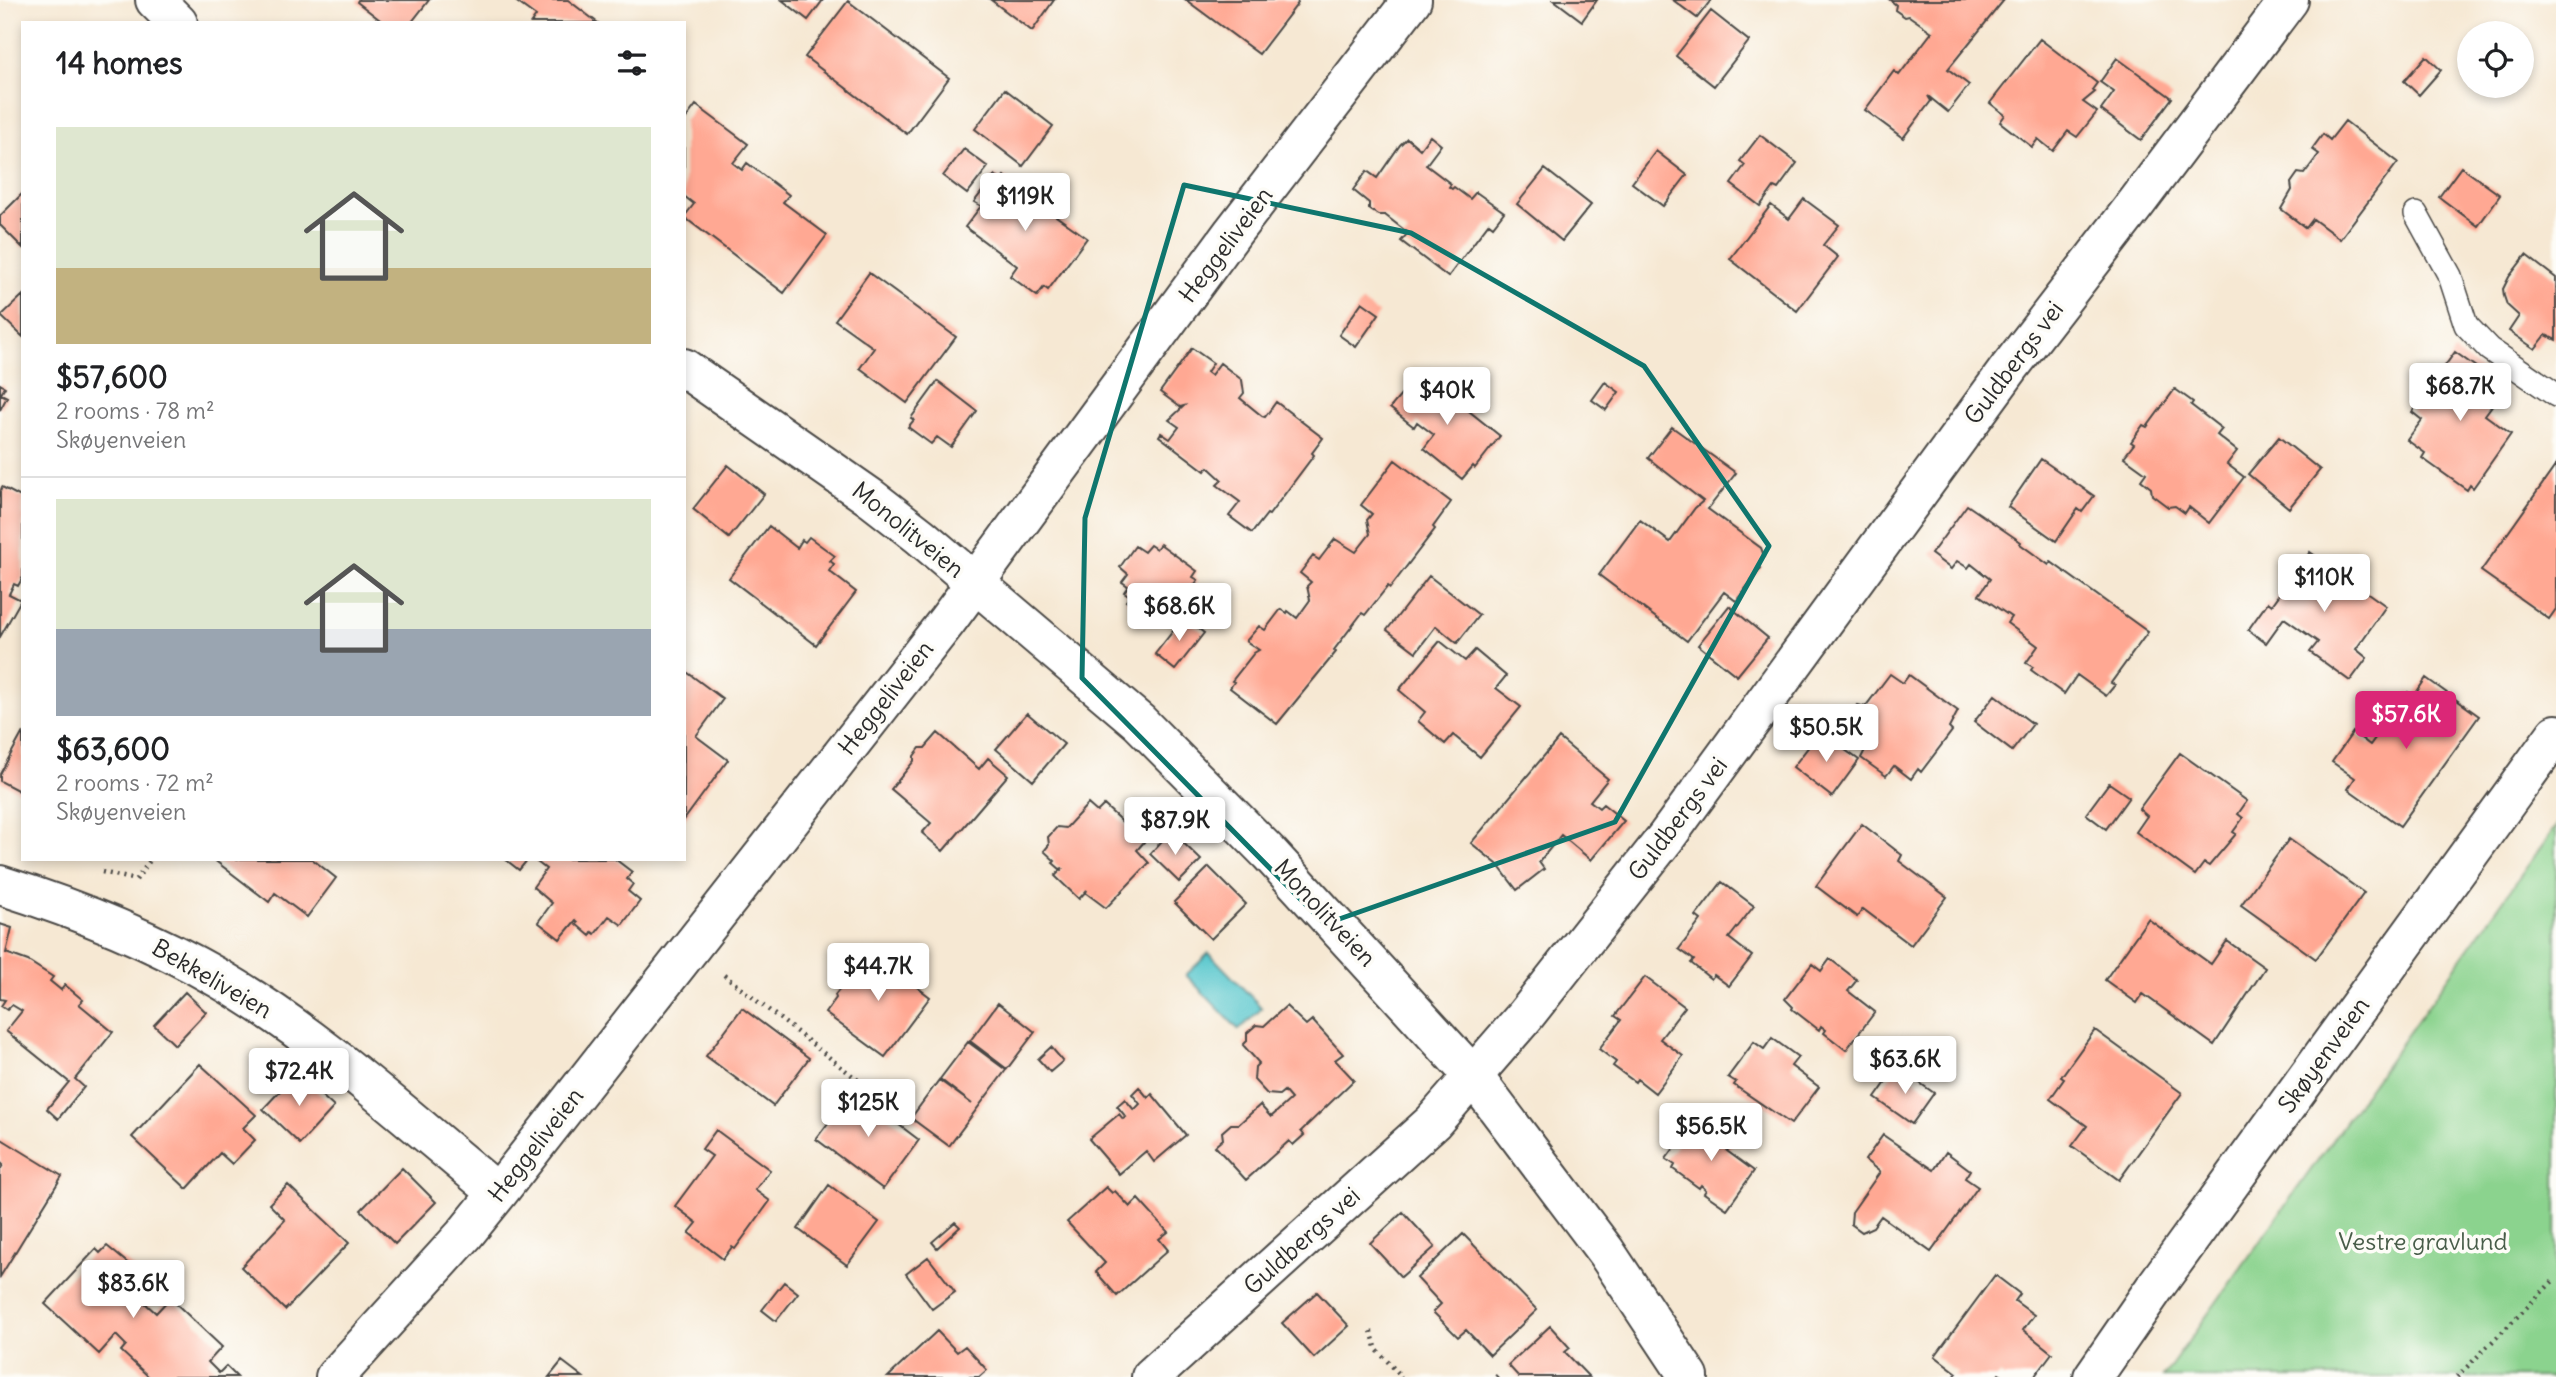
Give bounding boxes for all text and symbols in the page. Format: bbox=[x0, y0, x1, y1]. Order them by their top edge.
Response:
map controls bbox=[2457, 21, 2534, 98]
button: locate bbox=[2457, 21, 2534, 98]
text: 14 homes bbox=[56, 44, 183, 82]
icon: filters bbox=[613, 44, 651, 82]
icon: home bbox=[291, 173, 417, 299]
pin: $119K bbox=[976, 174, 1074, 233]
street label: Heggeliveien bbox=[1172, 180, 1279, 308]
text: $119K bbox=[996, 181, 1054, 210]
street label: Guldbergs vei bbox=[1957, 295, 2069, 430]
text: $57,600 bbox=[56, 358, 168, 396]
pin: $68.7K bbox=[2403, 364, 2517, 423]
pin: $40K bbox=[1406, 368, 1488, 427]
text: $68.7K bbox=[2425, 371, 2495, 400]
text: $40K bbox=[1419, 375, 1475, 404]
text: 2 rooms · 78 m² bbox=[56, 396, 215, 425]
text: Skøyenveien bbox=[56, 425, 186, 454]
street label: Monolitveien bbox=[846, 475, 971, 584]
icon: home bbox=[291, 545, 417, 671]
pin: $110K bbox=[2275, 554, 2373, 614]
text: $110K bbox=[2294, 562, 2354, 591]
pin: $68.6K bbox=[1122, 584, 1236, 643]
text: $68.6K bbox=[1143, 591, 1215, 620]
street label: Heggeliveien bbox=[831, 634, 939, 761]
pin: $57.6K bbox=[2349, 692, 2463, 751]
text: $57.6K bbox=[2371, 699, 2441, 728]
pin: $50.5K bbox=[1769, 704, 1883, 764]
text: $50.5K bbox=[1789, 712, 1863, 741]
text: $63,600 bbox=[56, 730, 170, 768]
street label: Guldbergs vei bbox=[1621, 751, 1733, 886]
text: 2 rooms · 72 m² bbox=[56, 768, 214, 797]
text: Skøyenveien bbox=[56, 797, 186, 826]
pin: $87.9K bbox=[1118, 798, 1232, 857]
text: $87.9K bbox=[1140, 805, 1210, 834]
street label: Monolitveien bbox=[1268, 852, 1383, 972]
street label: Bekkeliveien bbox=[147, 932, 278, 1025]
pin: $44.7K bbox=[821, 944, 935, 1003]
text: $44.7K bbox=[843, 951, 913, 980]
street label: Skøyenveien bbox=[2271, 991, 2375, 1118]
pin: $63.6K bbox=[1848, 1036, 1962, 1096]
text: $63.6K bbox=[1869, 1044, 1941, 1073]
pin: $72.4K bbox=[242, 1048, 356, 1108]
text: $72.4K bbox=[265, 1056, 333, 1085]
pin: $125K bbox=[819, 1080, 917, 1139]
street label: Heggeliveien bbox=[481, 1081, 589, 1208]
text: $125K bbox=[837, 1087, 899, 1116]
pin: $56.5K bbox=[1654, 1104, 1768, 1163]
text: $56.5K bbox=[1675, 1111, 1747, 1140]
street label: Guldbergs vei bbox=[1237, 1180, 1366, 1300]
park label: Vestre gravlund bbox=[2338, 1226, 2508, 1256]
pin: $83.6K bbox=[76, 1260, 190, 1320]
text: $83.6K bbox=[97, 1268, 169, 1297]

